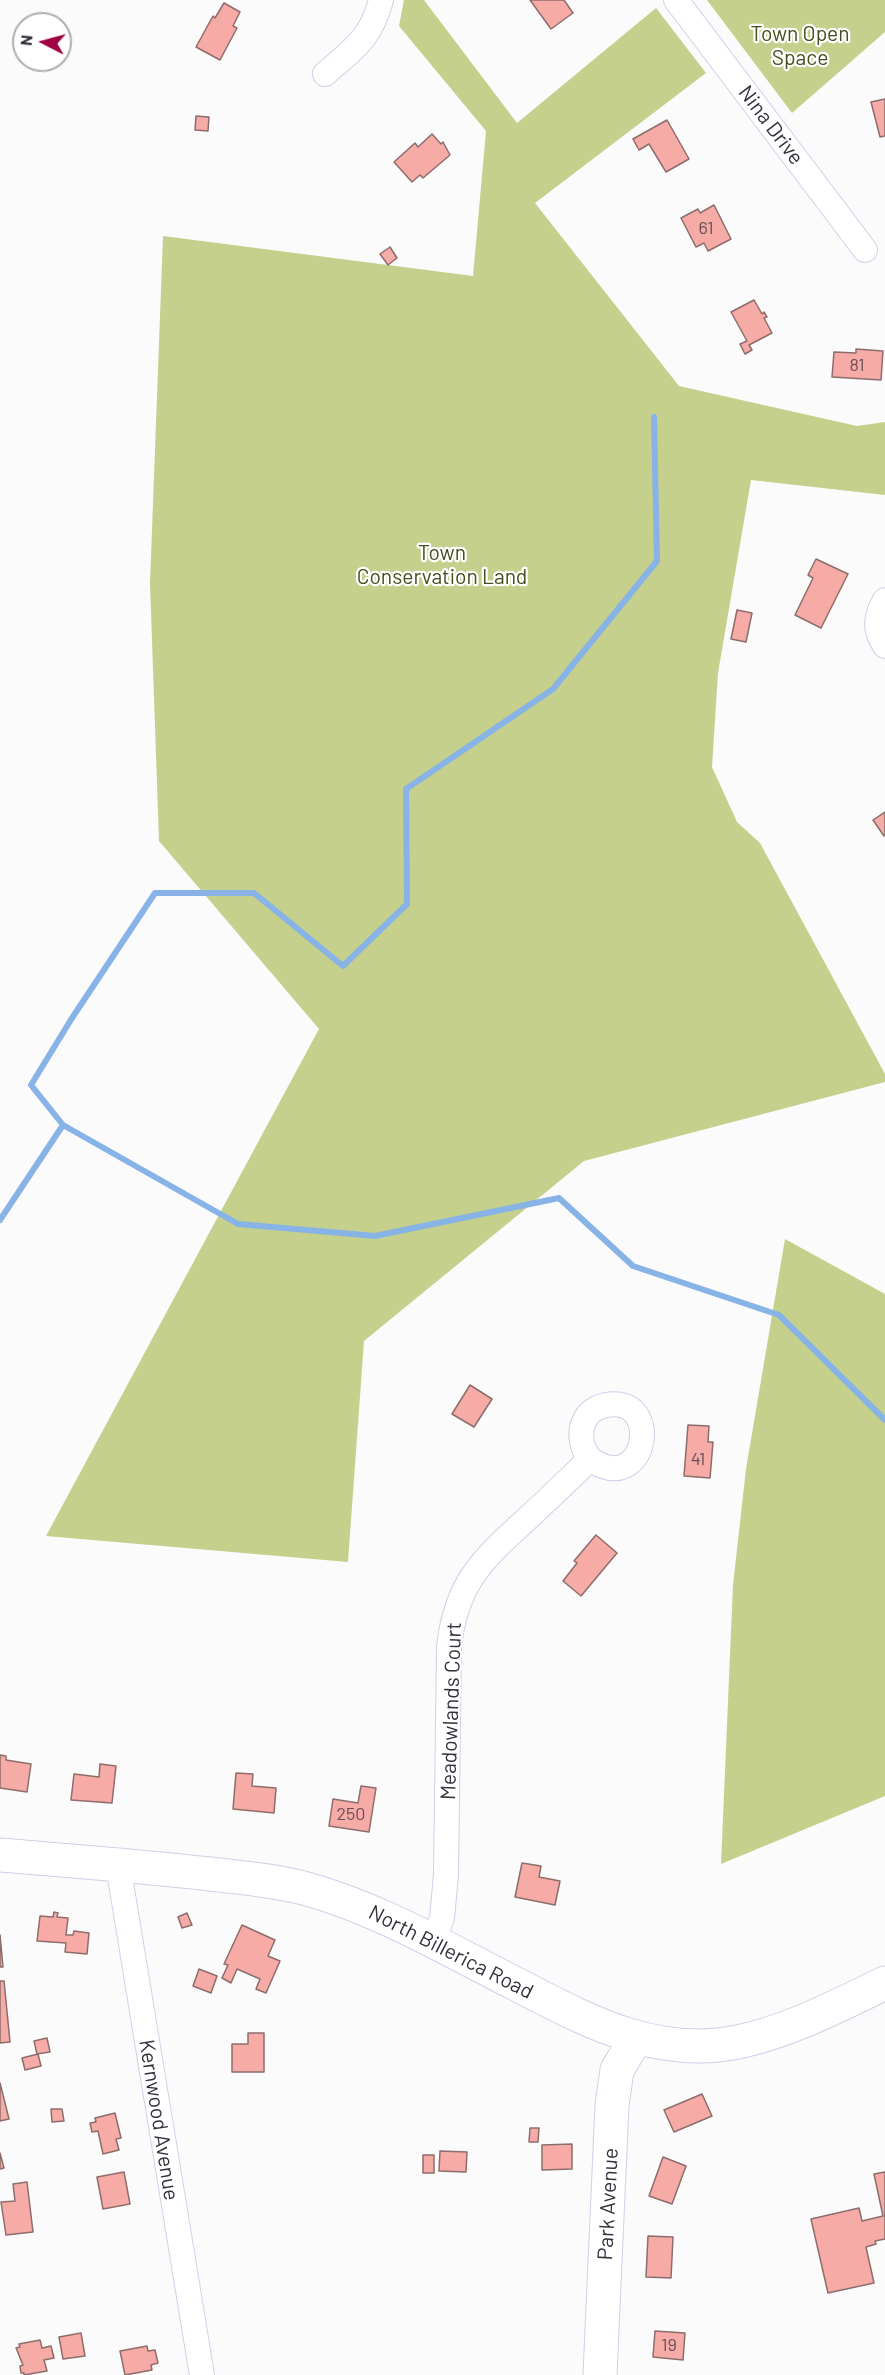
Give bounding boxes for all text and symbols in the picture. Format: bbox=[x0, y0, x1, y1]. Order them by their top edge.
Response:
north arrow bbox=[12, 12, 72, 72]
park label: Town Open Space bbox=[750, 21, 850, 71]
text: N bbox=[16, 34, 36, 47]
street label: Nina Drive bbox=[733, 80, 809, 170]
house number: 61 bbox=[698, 217, 714, 239]
house number: 81 bbox=[849, 354, 865, 376]
park label: Town Conservation Land bbox=[357, 540, 527, 590]
house number: 41 bbox=[691, 1448, 705, 1470]
street label: Meadowlands Court bbox=[435, 1622, 467, 1800]
house number: 250 bbox=[336, 1803, 366, 1825]
street label: North Billerica Road bbox=[364, 1900, 538, 2004]
street label: Kernwood Avenue bbox=[134, 2038, 184, 2202]
street label: Park Avenue bbox=[592, 2147, 624, 2261]
house number: 19 bbox=[661, 2334, 677, 2356]

